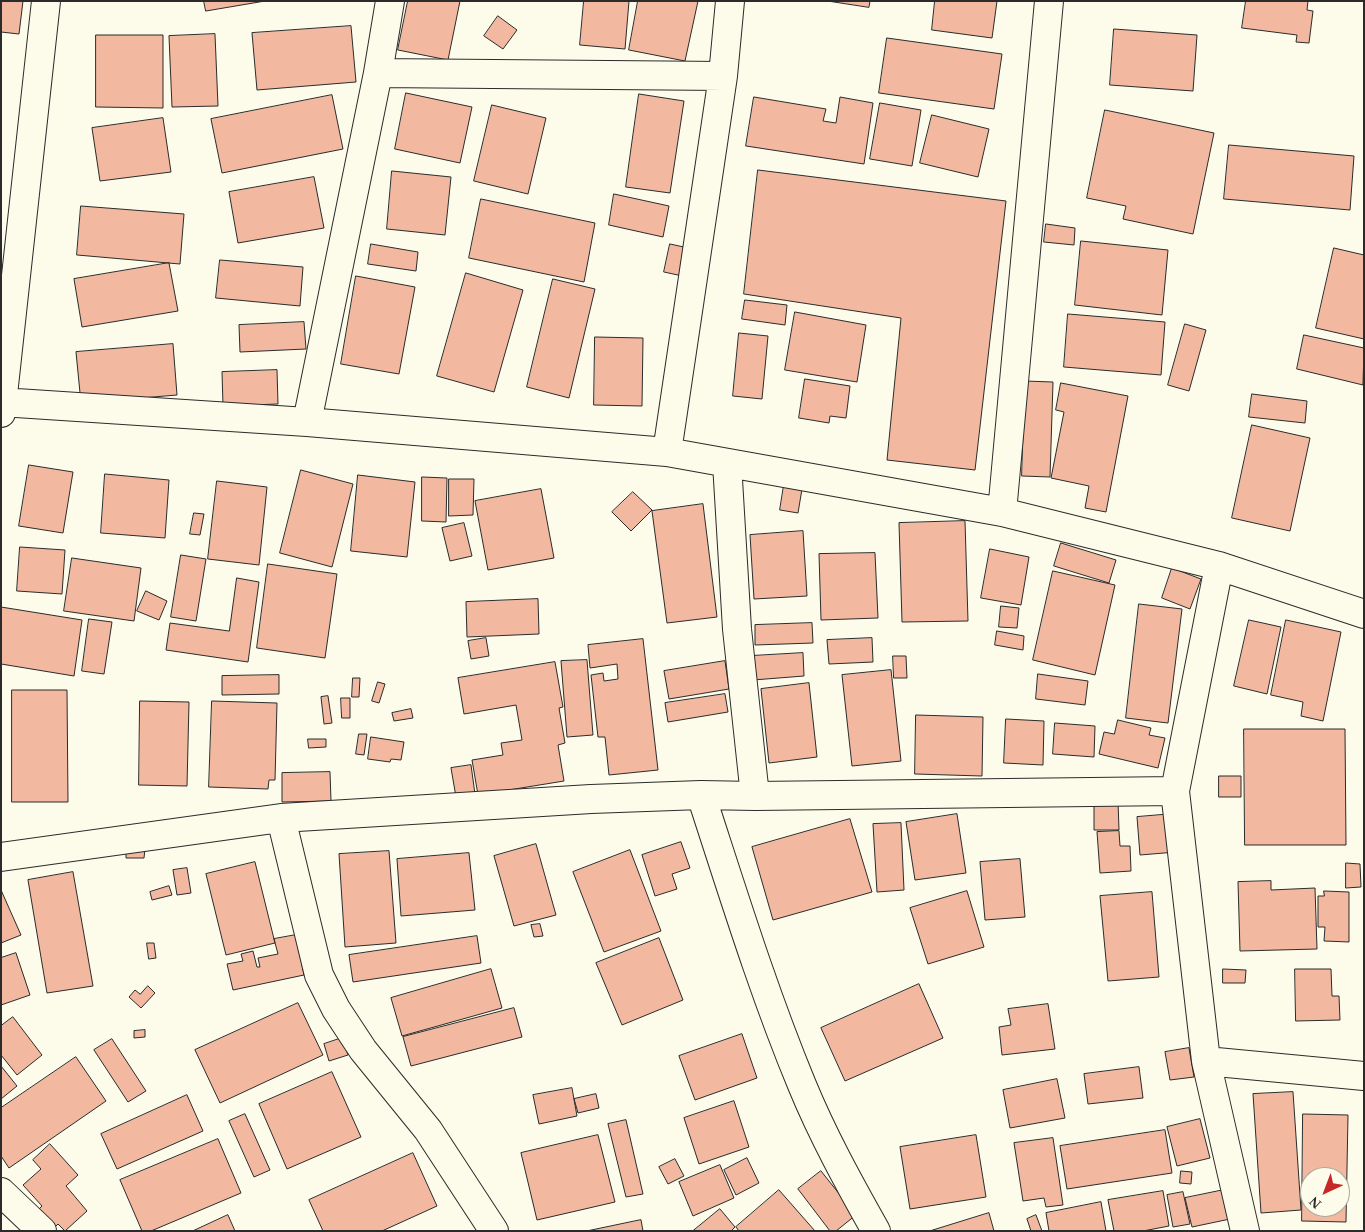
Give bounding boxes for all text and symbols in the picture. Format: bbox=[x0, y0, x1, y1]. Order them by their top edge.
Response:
north arrow bbox=[1300, 1167, 1350, 1217]
text: N bbox=[1306, 1194, 1324, 1212]

